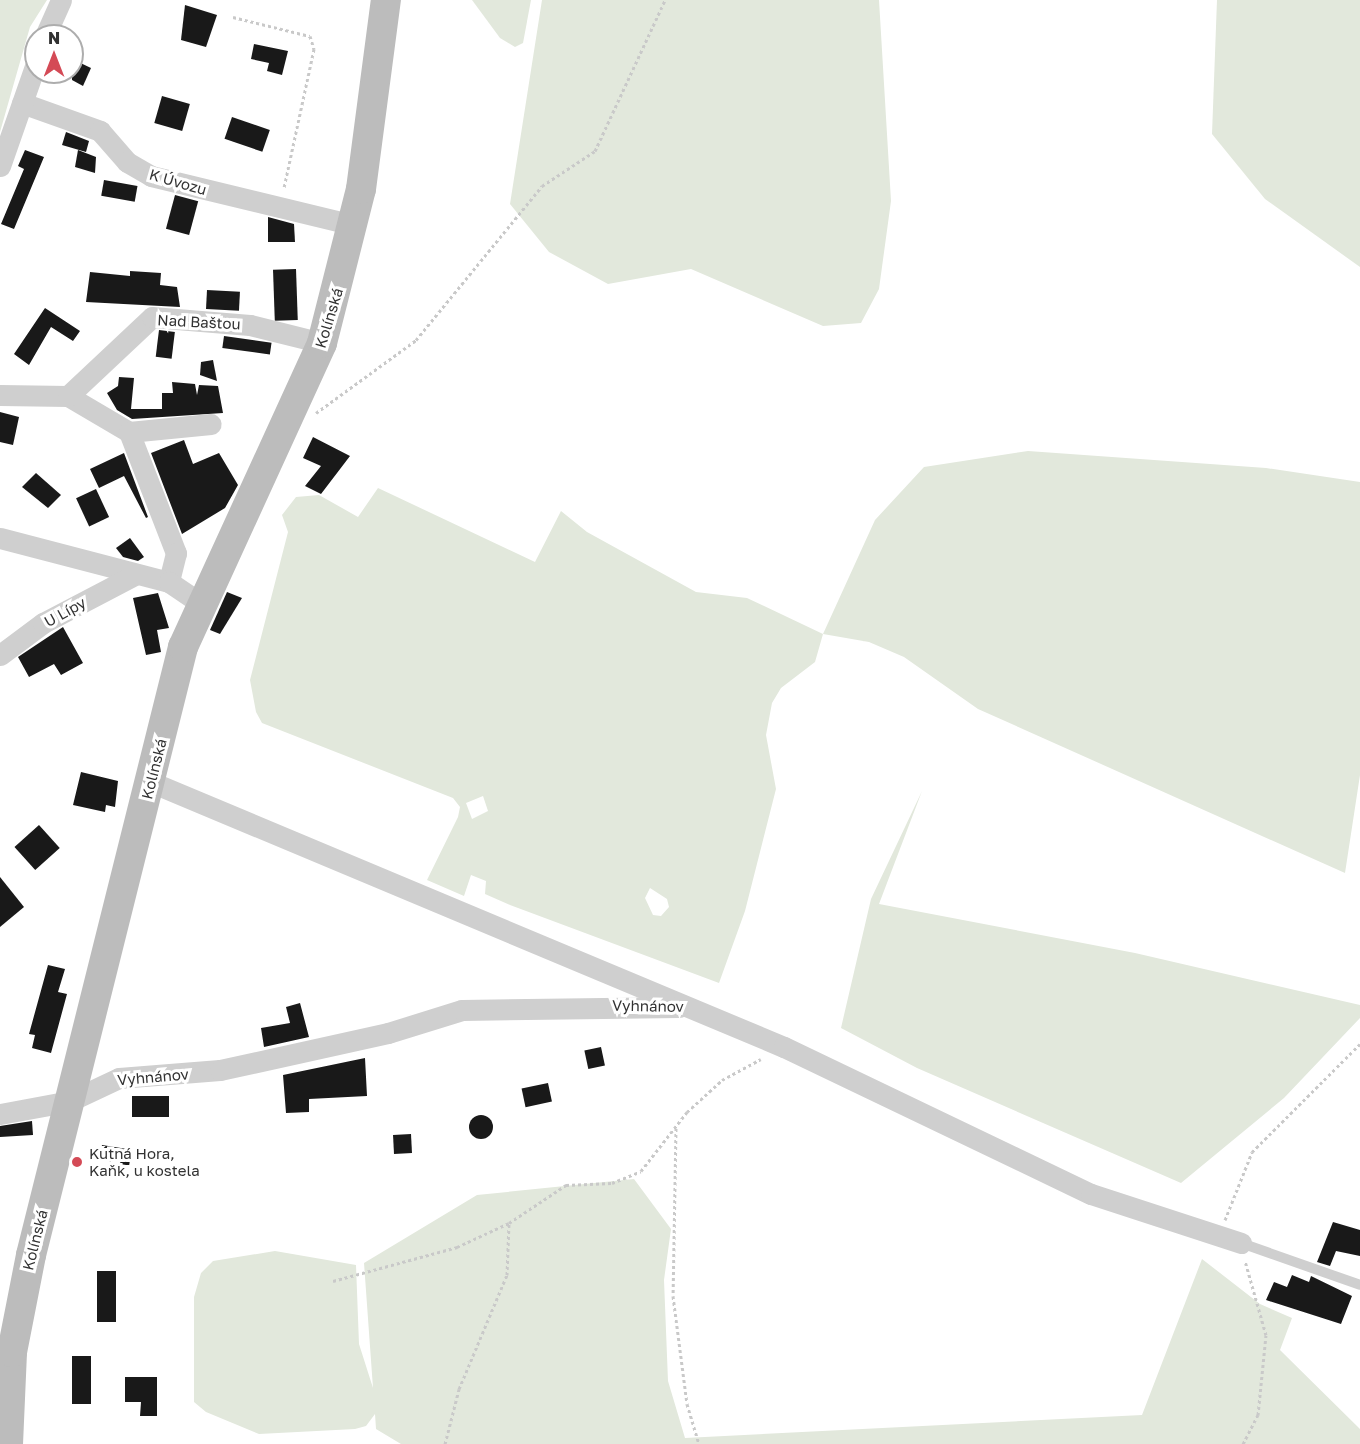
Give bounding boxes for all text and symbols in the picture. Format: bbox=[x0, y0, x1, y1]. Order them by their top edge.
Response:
north arrow bbox=[24, 24, 84, 84]
text: N bbox=[48, 28, 60, 48]
street label: K Úvozu bbox=[147, 165, 209, 199]
street label: Kolínská bbox=[311, 286, 347, 350]
street label: Nad Baštou bbox=[157, 311, 241, 333]
street label: U Lípy bbox=[41, 593, 89, 631]
street label: Kolínská bbox=[138, 737, 170, 801]
street label: Vyhnánov bbox=[612, 996, 684, 1016]
street label: Vyhnánov bbox=[117, 1065, 189, 1089]
place label: Kutná Hora, Kaňk, u kostela bbox=[89, 1144, 200, 1179]
marker: Kutná Hora, Kaňk, u kostela bbox=[70, 1155, 84, 1169]
street label: Kolínská bbox=[19, 1208, 51, 1272]

